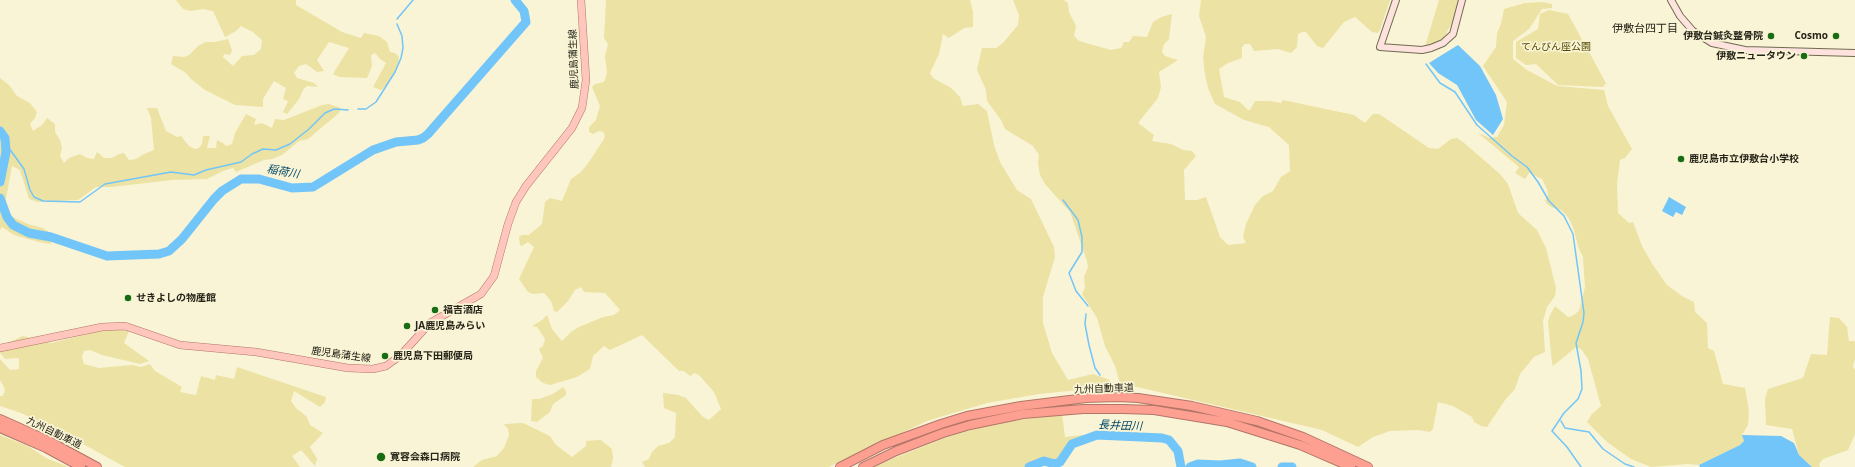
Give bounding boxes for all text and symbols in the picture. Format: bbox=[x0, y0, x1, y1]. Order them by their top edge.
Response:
district label: 伊敷台四丁目 bbox=[1612, 22, 1678, 36]
street label: 鹿児島蒲生線 bbox=[567, 29, 581, 89]
place label: 伊敷台鍼灸整骨院 bbox=[1683, 30, 1763, 42]
place label: Cosmo bbox=[1794, 30, 1828, 42]
marker: 伊敷台鍼灸整骨院 bbox=[1766, 31, 1776, 41]
marker: Cosmo bbox=[1831, 31, 1841, 41]
park label: てんびん座公園 bbox=[1521, 41, 1591, 53]
place label: 伊敷ニュータウン bbox=[1716, 50, 1796, 62]
marker: 伊敷ニュータウン bbox=[1799, 51, 1809, 61]
place label: 鹿児島市立伊敷台小学校 bbox=[1689, 153, 1799, 165]
marker: 鹿児島市立伊敷台小学校 bbox=[1676, 154, 1686, 164]
water label: 稲荷川 bbox=[266, 163, 300, 181]
place label: せきよしの物産館 bbox=[136, 292, 216, 304]
marker: せきよしの物産館 bbox=[123, 293, 133, 303]
place label: 福吉酒店 bbox=[443, 304, 483, 316]
marker: 福吉酒店 bbox=[430, 305, 440, 315]
place label: JA鹿児島みらい bbox=[415, 320, 485, 332]
marker: JA鹿児島みらい bbox=[402, 321, 412, 331]
street label: 鹿児島蒲生線 bbox=[310, 345, 372, 365]
place label: 鹿児島下田郵便局 bbox=[393, 350, 473, 362]
marker: 鹿児島下田郵便局 bbox=[380, 351, 390, 361]
street label: 九州自動車道 bbox=[1074, 382, 1134, 396]
street label: 九州自動車道 bbox=[24, 414, 84, 452]
water label: 長井田川 bbox=[1098, 419, 1142, 433]
marker: 寛容会森口病院 bbox=[375, 451, 387, 463]
place label: 寛容会森口病院 bbox=[390, 451, 460, 463]

